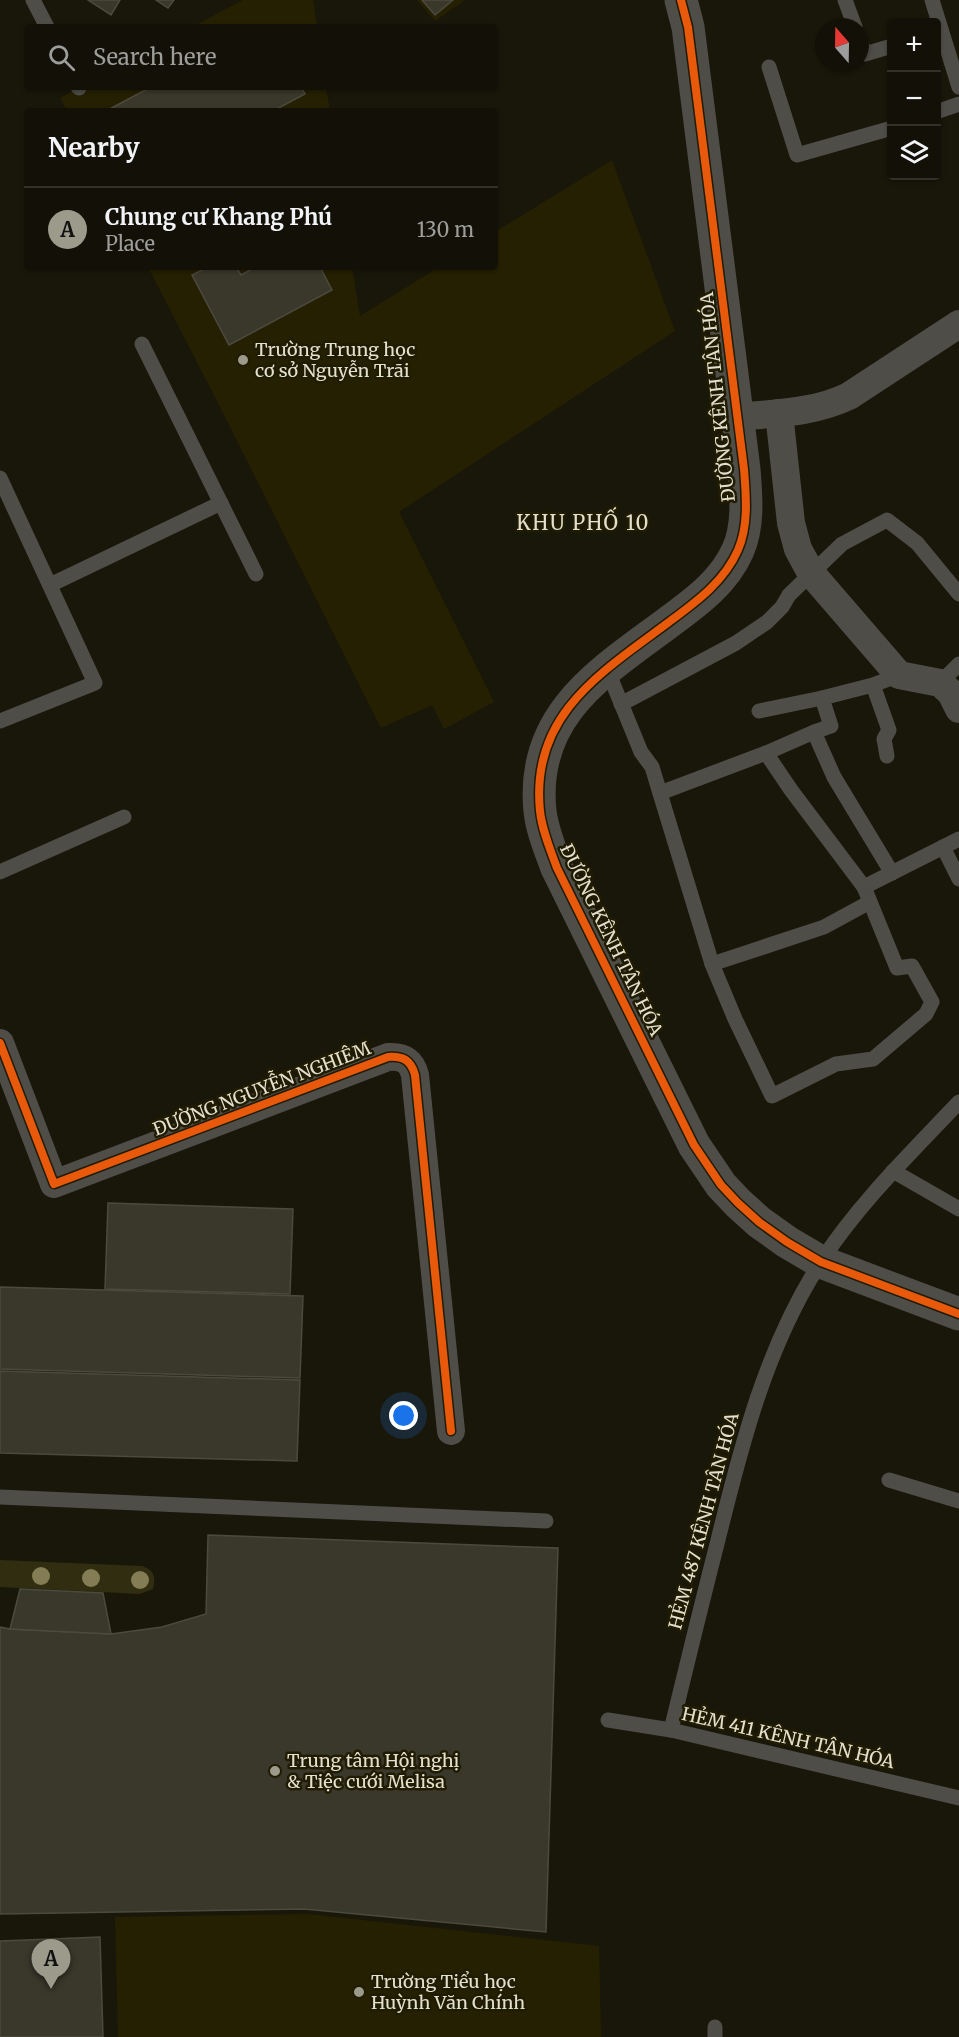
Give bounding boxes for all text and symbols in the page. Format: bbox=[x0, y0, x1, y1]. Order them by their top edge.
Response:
north arrow bbox=[815, 18, 869, 72]
map controls bbox=[887, 18, 941, 180]
button: + bbox=[887, 18, 941, 72]
search box bbox=[24, 24, 498, 90]
icon: search bbox=[45, 41, 78, 74]
text: Search here bbox=[93, 43, 216, 71]
button: − bbox=[887, 72, 941, 126]
button: layers bbox=[887, 126, 941, 180]
text: Nearby bbox=[48, 131, 140, 164]
text: Chung cư Khang Phú bbox=[105, 203, 332, 231]
text: A bbox=[60, 217, 75, 242]
text: 130 m bbox=[417, 217, 474, 242]
text: Place bbox=[105, 231, 155, 256]
street label: ĐƯỜNG KÊNH TÂN HÓA bbox=[695, 291, 740, 503]
place label: Trường Trung học cơ sở Nguyễn Trãi bbox=[255, 338, 415, 382]
marker: Trường Trung học cơ sở Nguyễn Trãi bbox=[236, 353, 250, 367]
district label: KHU PHỐ 10 bbox=[516, 506, 650, 535]
street label: ĐƯỜNG KÊNH TÂN HÓA bbox=[555, 840, 668, 1040]
street label: ĐƯỜNG NGUYỄN NGHIÊM bbox=[149, 1034, 374, 1141]
your location bbox=[389, 1401, 418, 1430]
street label: HẺM 487 KÊNH TÂN HÓA bbox=[663, 1410, 744, 1632]
street label: HẺM 411 KÊNH TÂN HÓA bbox=[680, 1702, 897, 1773]
place label: Trung tâm Hội nghị & Tiệc cưới Melisa bbox=[287, 1749, 460, 1793]
marker: Trung tâm Hội nghị & Tiệc cưới Melisa bbox=[268, 1764, 282, 1778]
pin: A bbox=[32, 1940, 70, 1989]
place label: Trường Tiểu học Huỳnh Văn Chính bbox=[371, 1970, 525, 2014]
marker: Trường Tiểu học Huỳnh Văn Chính bbox=[352, 1985, 366, 1999]

